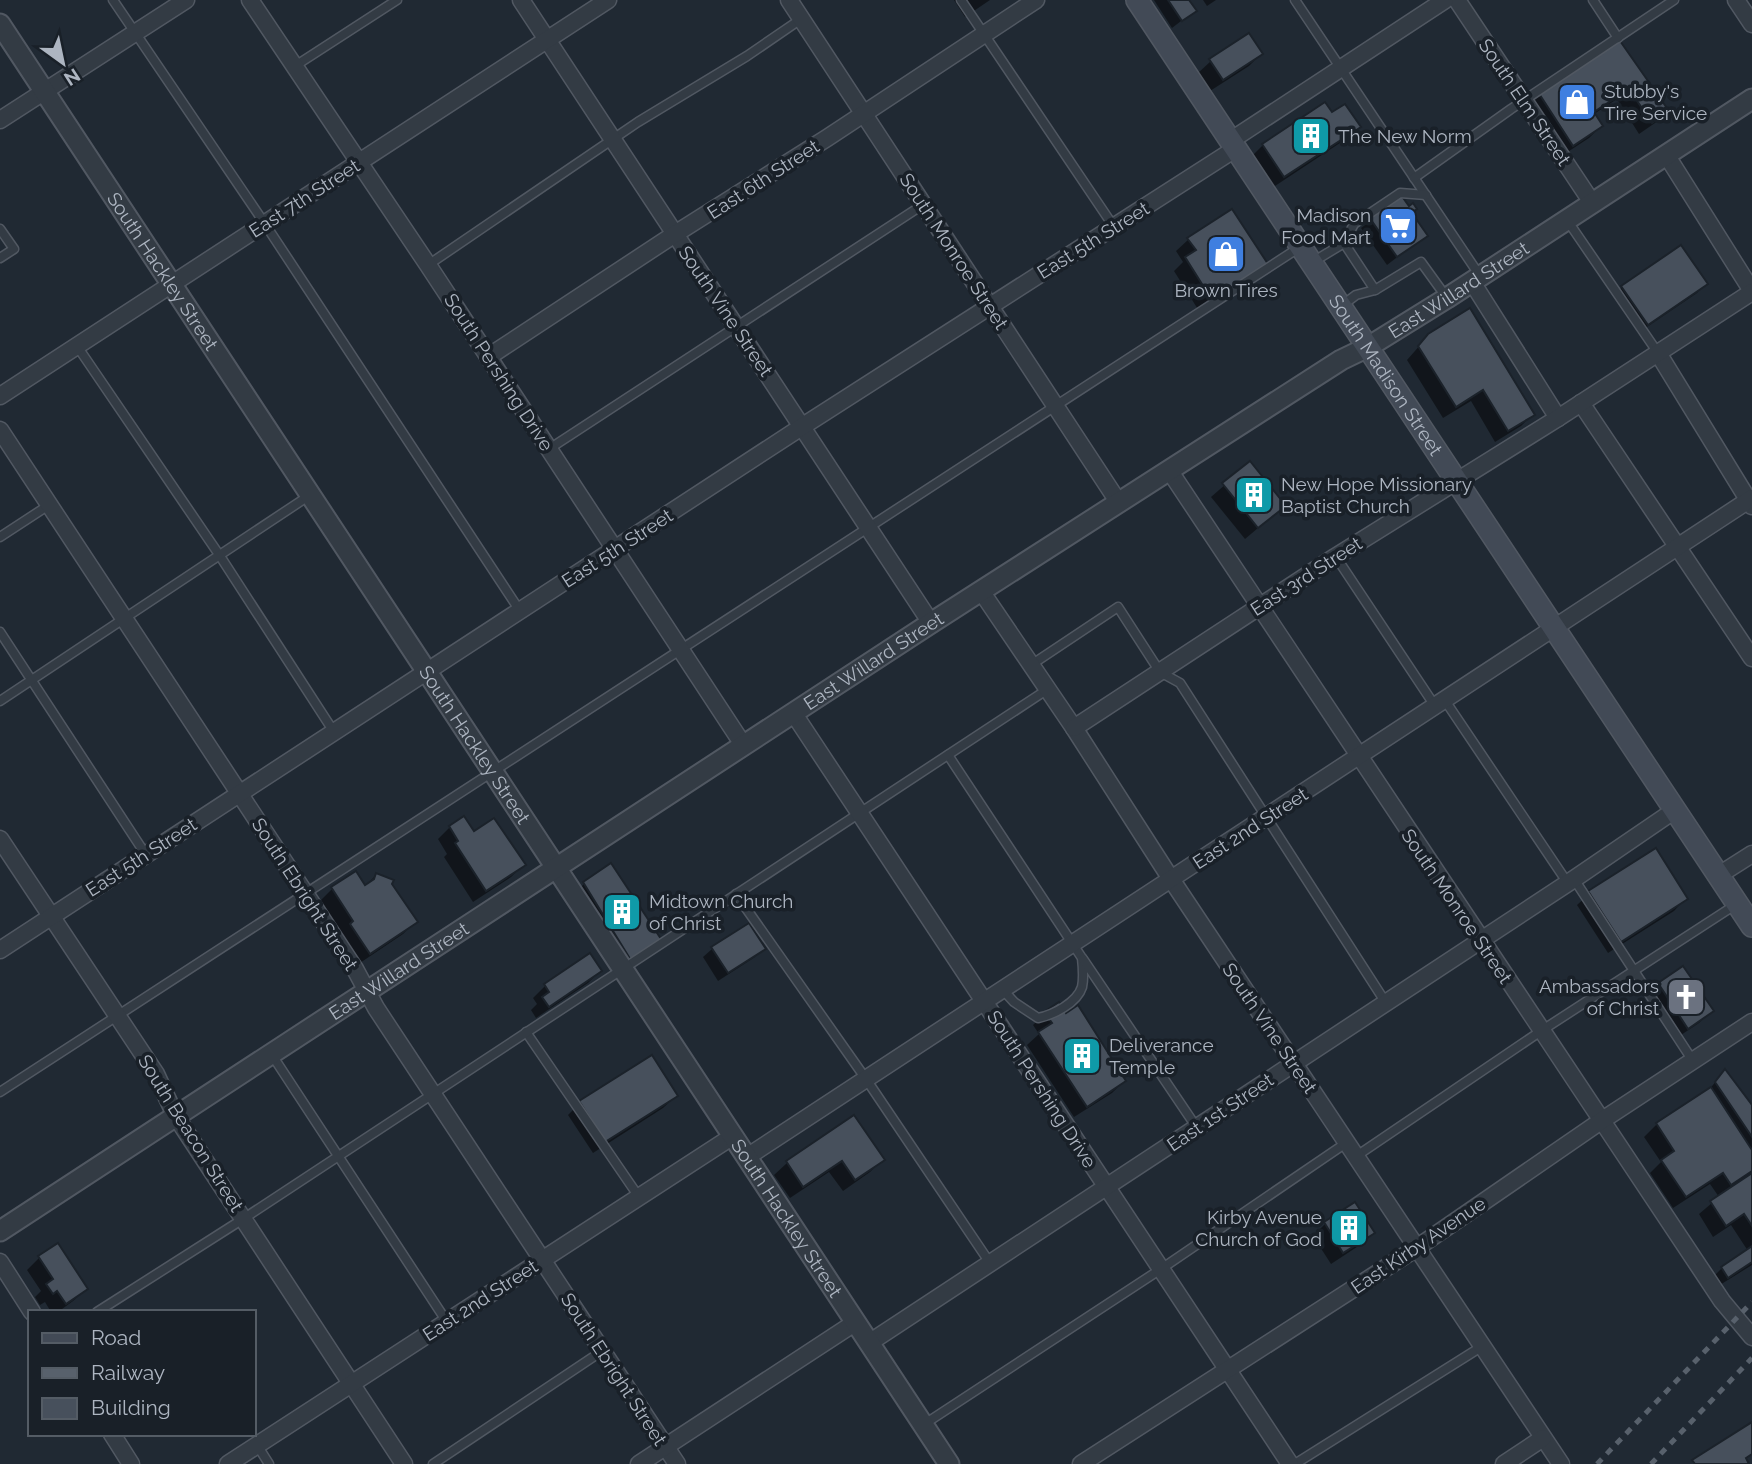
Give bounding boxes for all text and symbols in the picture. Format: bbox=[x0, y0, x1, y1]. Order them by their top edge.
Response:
north arrow bbox=[28, 28, 98, 98]
street label: South Elm Street bbox=[1474, 34, 1576, 170]
text: N bbox=[60, 64, 84, 90]
place label: Stubby's Tire Service bbox=[1604, 80, 1707, 124]
shop icon: Stubby's Tire Service bbox=[1556, 81, 1598, 123]
building icon: The New Norm bbox=[1290, 115, 1332, 157]
place label: The New Norm bbox=[1338, 125, 1472, 147]
street label: East 6th Street bbox=[703, 134, 823, 223]
street label: East 7th Street bbox=[245, 154, 364, 242]
street label: South Monroe Street bbox=[895, 169, 1013, 334]
street label: South Hackley Street bbox=[103, 188, 223, 355]
street label: East 5th Street bbox=[1033, 197, 1153, 283]
place label: Madison Food Mart bbox=[1281, 204, 1372, 248]
supermarket icon: Madison Food Mart bbox=[1377, 205, 1419, 247]
shop icon: Brown Tires bbox=[1205, 233, 1247, 275]
street label: East Willard Street bbox=[1384, 236, 1533, 343]
street label: South Vine Street bbox=[674, 242, 778, 381]
place label: Brown Tires bbox=[1174, 279, 1278, 301]
street label: South Pershing Drive bbox=[440, 289, 558, 455]
street label: South Madison Street bbox=[1325, 290, 1448, 460]
place label: New Hope Missionary Baptist Church bbox=[1281, 473, 1472, 517]
building icon: New Hope Missionary Baptist Church bbox=[1233, 474, 1275, 516]
street label: East 5th Street bbox=[558, 504, 677, 592]
street label: East 3rd Street bbox=[1246, 532, 1366, 620]
street label: East Willard Street bbox=[799, 607, 948, 714]
street label: South Hackley Street bbox=[415, 661, 535, 828]
street label: East 2nd Street bbox=[1188, 782, 1312, 873]
street label: East 5th Street bbox=[82, 813, 201, 901]
street label: South Ebright Street bbox=[248, 814, 363, 975]
street label: South Monroe Street bbox=[1397, 825, 1517, 988]
place label: Midtown Church of Christ bbox=[649, 890, 793, 934]
building icon: Midtown Church of Christ bbox=[601, 891, 643, 933]
street label: East Willard Street bbox=[325, 917, 473, 1024]
street label: South Vine Street bbox=[1218, 959, 1322, 1098]
place label: Ambassadors of Christ bbox=[1539, 975, 1660, 1019]
church icon: Ambassadors of Christ bbox=[1665, 976, 1707, 1018]
street label: South Pershing Drive bbox=[983, 1006, 1101, 1172]
place label: Deliverance Temple bbox=[1109, 1034, 1214, 1078]
building icon: Deliverance Temple bbox=[1061, 1035, 1103, 1077]
street label: South Beacon Street bbox=[134, 1051, 249, 1216]
street label: East 1st Street bbox=[1163, 1068, 1278, 1156]
street label: South Hackley Street bbox=[727, 1135, 847, 1302]
street label: East Kirby Avenue bbox=[1347, 1192, 1489, 1298]
place label: Kirby Avenue Church of God bbox=[1195, 1206, 1322, 1250]
building icon: Kirby Avenue Church of God bbox=[1328, 1207, 1370, 1249]
street label: East 2nd Street bbox=[418, 1254, 542, 1345]
street label: South Ebright Street bbox=[557, 1289, 672, 1450]
legend bbox=[28, 1310, 256, 1436]
text: Road bbox=[91, 1325, 141, 1350]
text: Railway bbox=[91, 1360, 165, 1385]
text: Building bbox=[91, 1395, 171, 1420]

